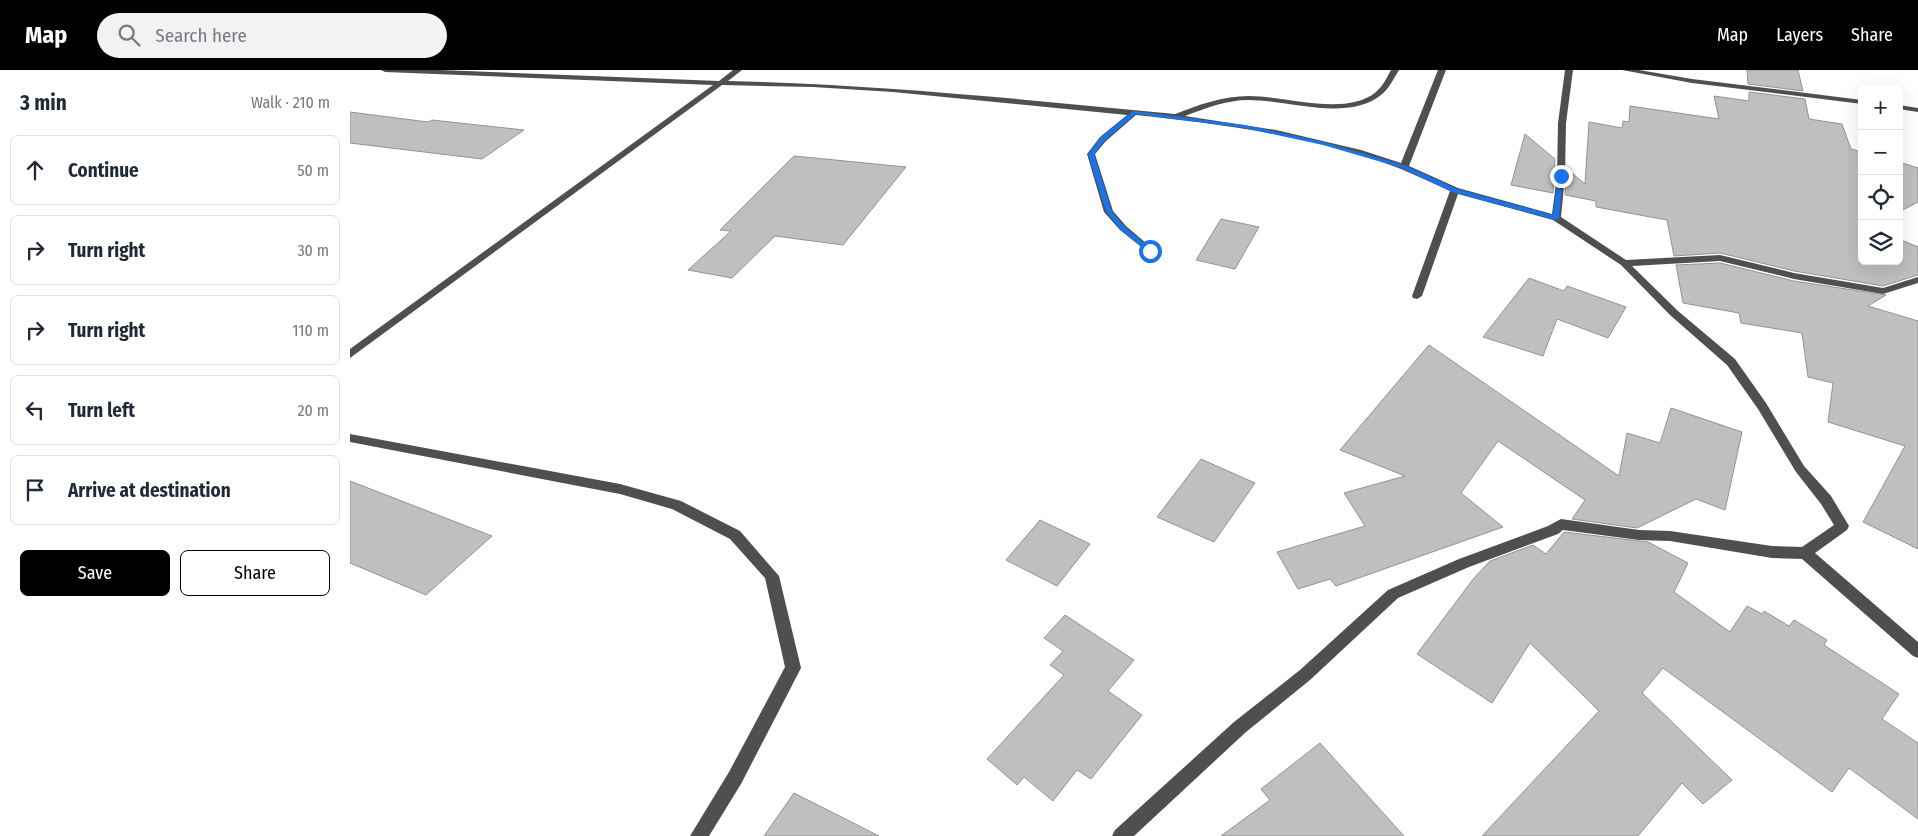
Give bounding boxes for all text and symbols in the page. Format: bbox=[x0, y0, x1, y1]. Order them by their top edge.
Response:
search box bbox=[97, 13, 447, 58]
text: Map bbox=[25, 21, 67, 49]
icon: search bbox=[115, 21, 143, 49]
text: Search here bbox=[155, 24, 247, 47]
text: Map bbox=[1717, 24, 1748, 46]
text: Layers bbox=[1776, 24, 1823, 46]
text: Share bbox=[1851, 24, 1893, 46]
map controls bbox=[1858, 85, 1903, 265]
button: + bbox=[1858, 85, 1903, 130]
text: 3 min bbox=[20, 90, 67, 116]
text: Walk · 210 m bbox=[251, 93, 330, 112]
button: − bbox=[1858, 130, 1903, 175]
icon: ahead bbox=[21, 156, 49, 184]
text: Continue bbox=[68, 159, 139, 182]
text: 50 m bbox=[297, 161, 329, 180]
route end bbox=[1550, 165, 1573, 188]
button: locate bbox=[1858, 175, 1903, 220]
button: layers bbox=[1858, 220, 1903, 265]
icon: right bbox=[21, 236, 49, 264]
text: Turn right bbox=[68, 239, 145, 262]
route start bbox=[1139, 240, 1162, 263]
text: 30 m bbox=[297, 241, 329, 260]
icon: right bbox=[21, 316, 49, 344]
text: Turn right bbox=[68, 319, 145, 342]
text: 110 m bbox=[292, 321, 329, 340]
icon: left bbox=[21, 396, 49, 424]
text: Turn left bbox=[68, 399, 135, 422]
text: 20 m bbox=[298, 401, 329, 420]
icon: arrive bbox=[21, 476, 49, 504]
text: Arrive at destination bbox=[68, 479, 231, 502]
button: Save bbox=[20, 550, 170, 596]
button: Share bbox=[180, 550, 330, 596]

